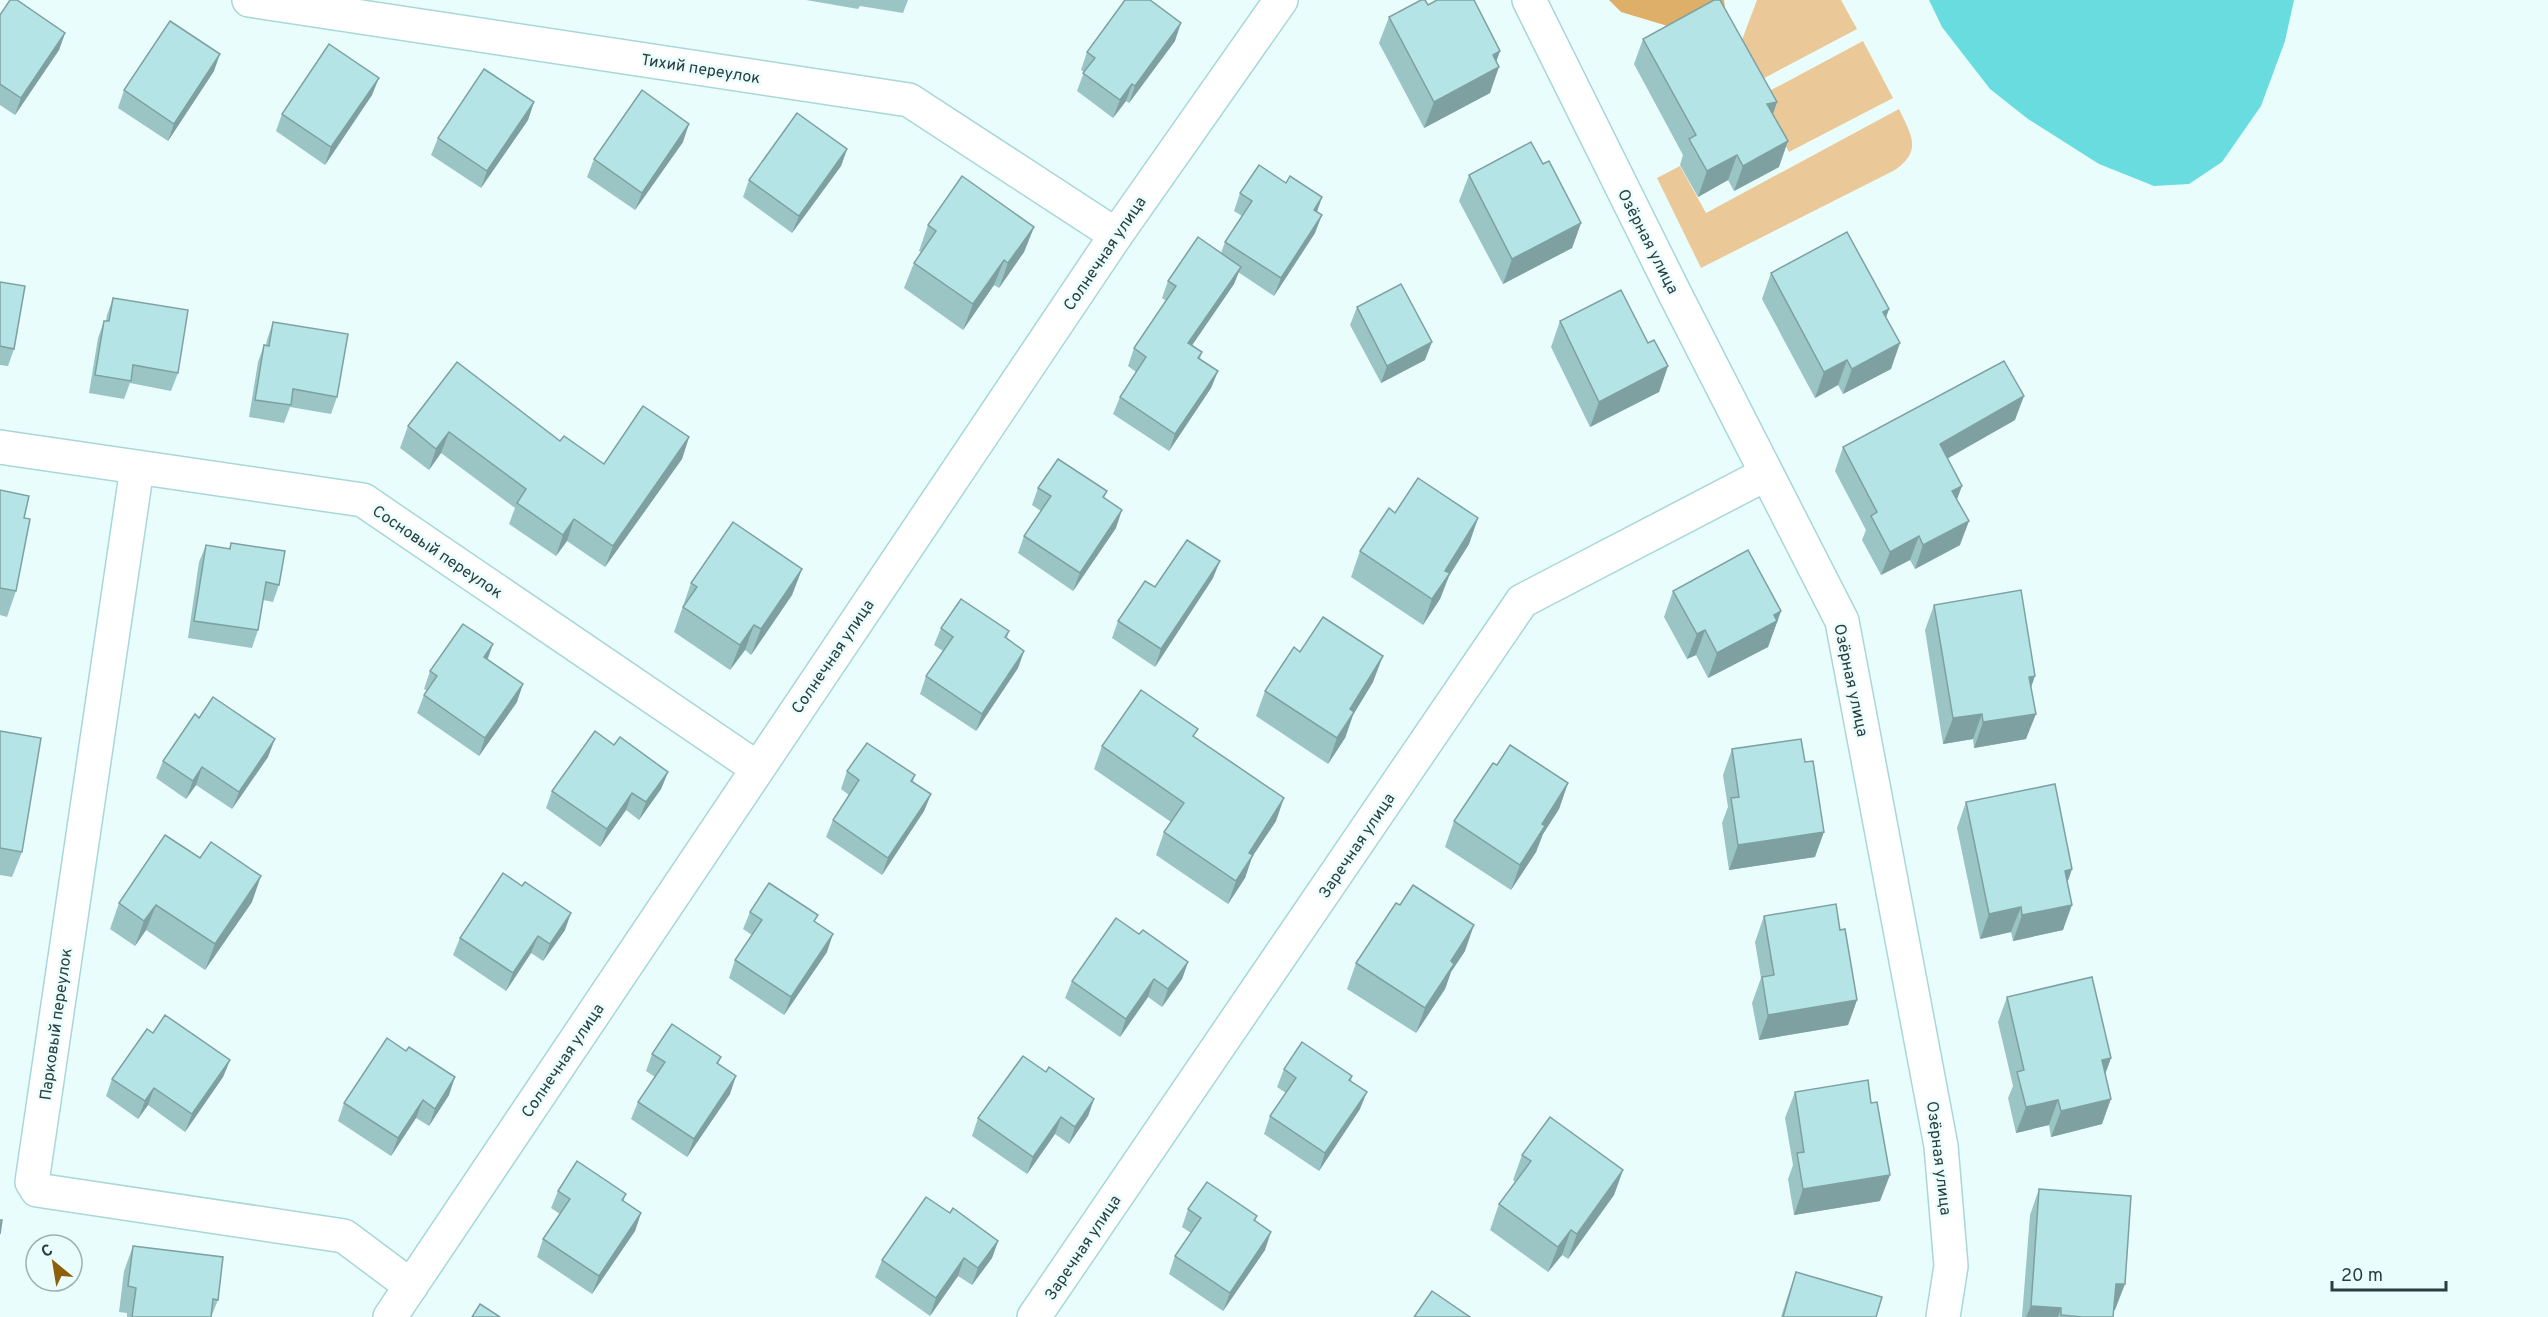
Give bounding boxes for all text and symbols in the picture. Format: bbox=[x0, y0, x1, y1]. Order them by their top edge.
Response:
street label: Тихий переулок bbox=[640, 51, 762, 89]
street label: Озёрная улица bbox=[1612, 186, 1682, 298]
street label: Солнечная улица bbox=[1060, 193, 1151, 315]
street label: Сосновый переулок bbox=[368, 502, 506, 604]
street label: Солнечная улица bbox=[788, 596, 879, 718]
street label: Озёрная улица bbox=[1828, 622, 1872, 739]
street label: Заречная улица bbox=[1315, 790, 1400, 903]
street label: Парковый переулок bbox=[36, 947, 78, 1101]
street label: Солнечная улица bbox=[518, 1000, 609, 1122]
street label: Озёрная улица bbox=[1921, 1100, 1955, 1216]
street label: Заречная улица bbox=[1041, 1192, 1126, 1305]
north arrow bbox=[24, 1233, 84, 1293]
text: С bbox=[38, 1241, 57, 1263]
scale bar bbox=[2332, 1254, 2446, 1292]
text: 20 m bbox=[2341, 1265, 2383, 1288]

